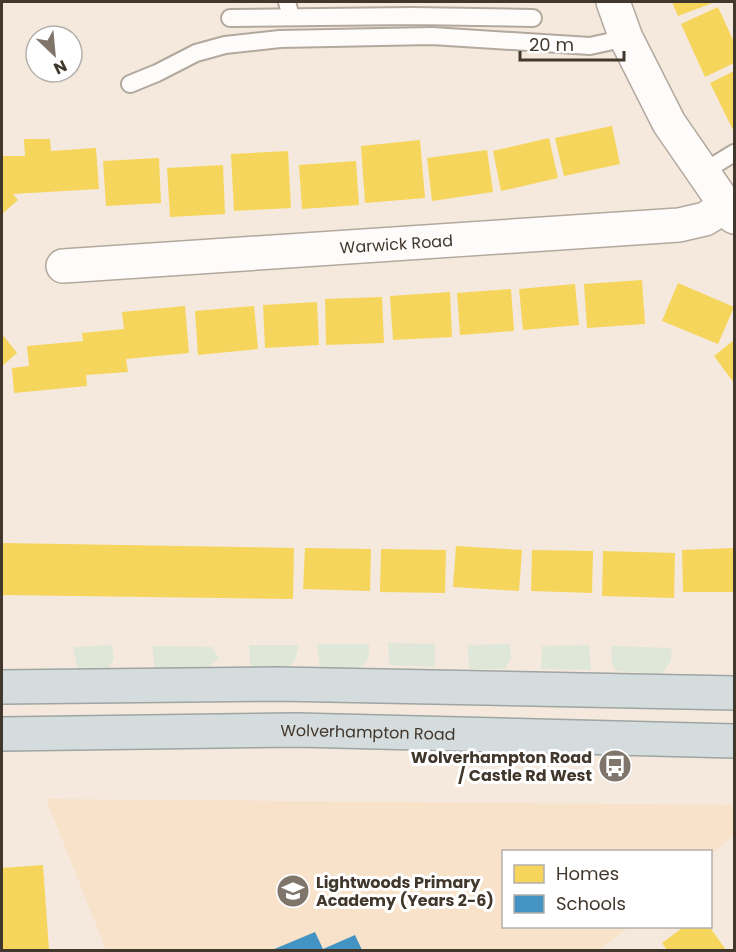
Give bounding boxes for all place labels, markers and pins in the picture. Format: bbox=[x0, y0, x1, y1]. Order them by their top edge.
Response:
place label: Wolverhampton Road / Castle Rd West bbox=[411, 746, 592, 787]
bus stop icon: Wolverhampton Road / Castle Rd West bbox=[597, 748, 633, 784]
place label: Lightwoods Primary Academy (Years 2-6) bbox=[316, 871, 494, 912]
school or university icon: Lightwoods Primary Academy (Years 2-6) bbox=[275, 873, 311, 909]

